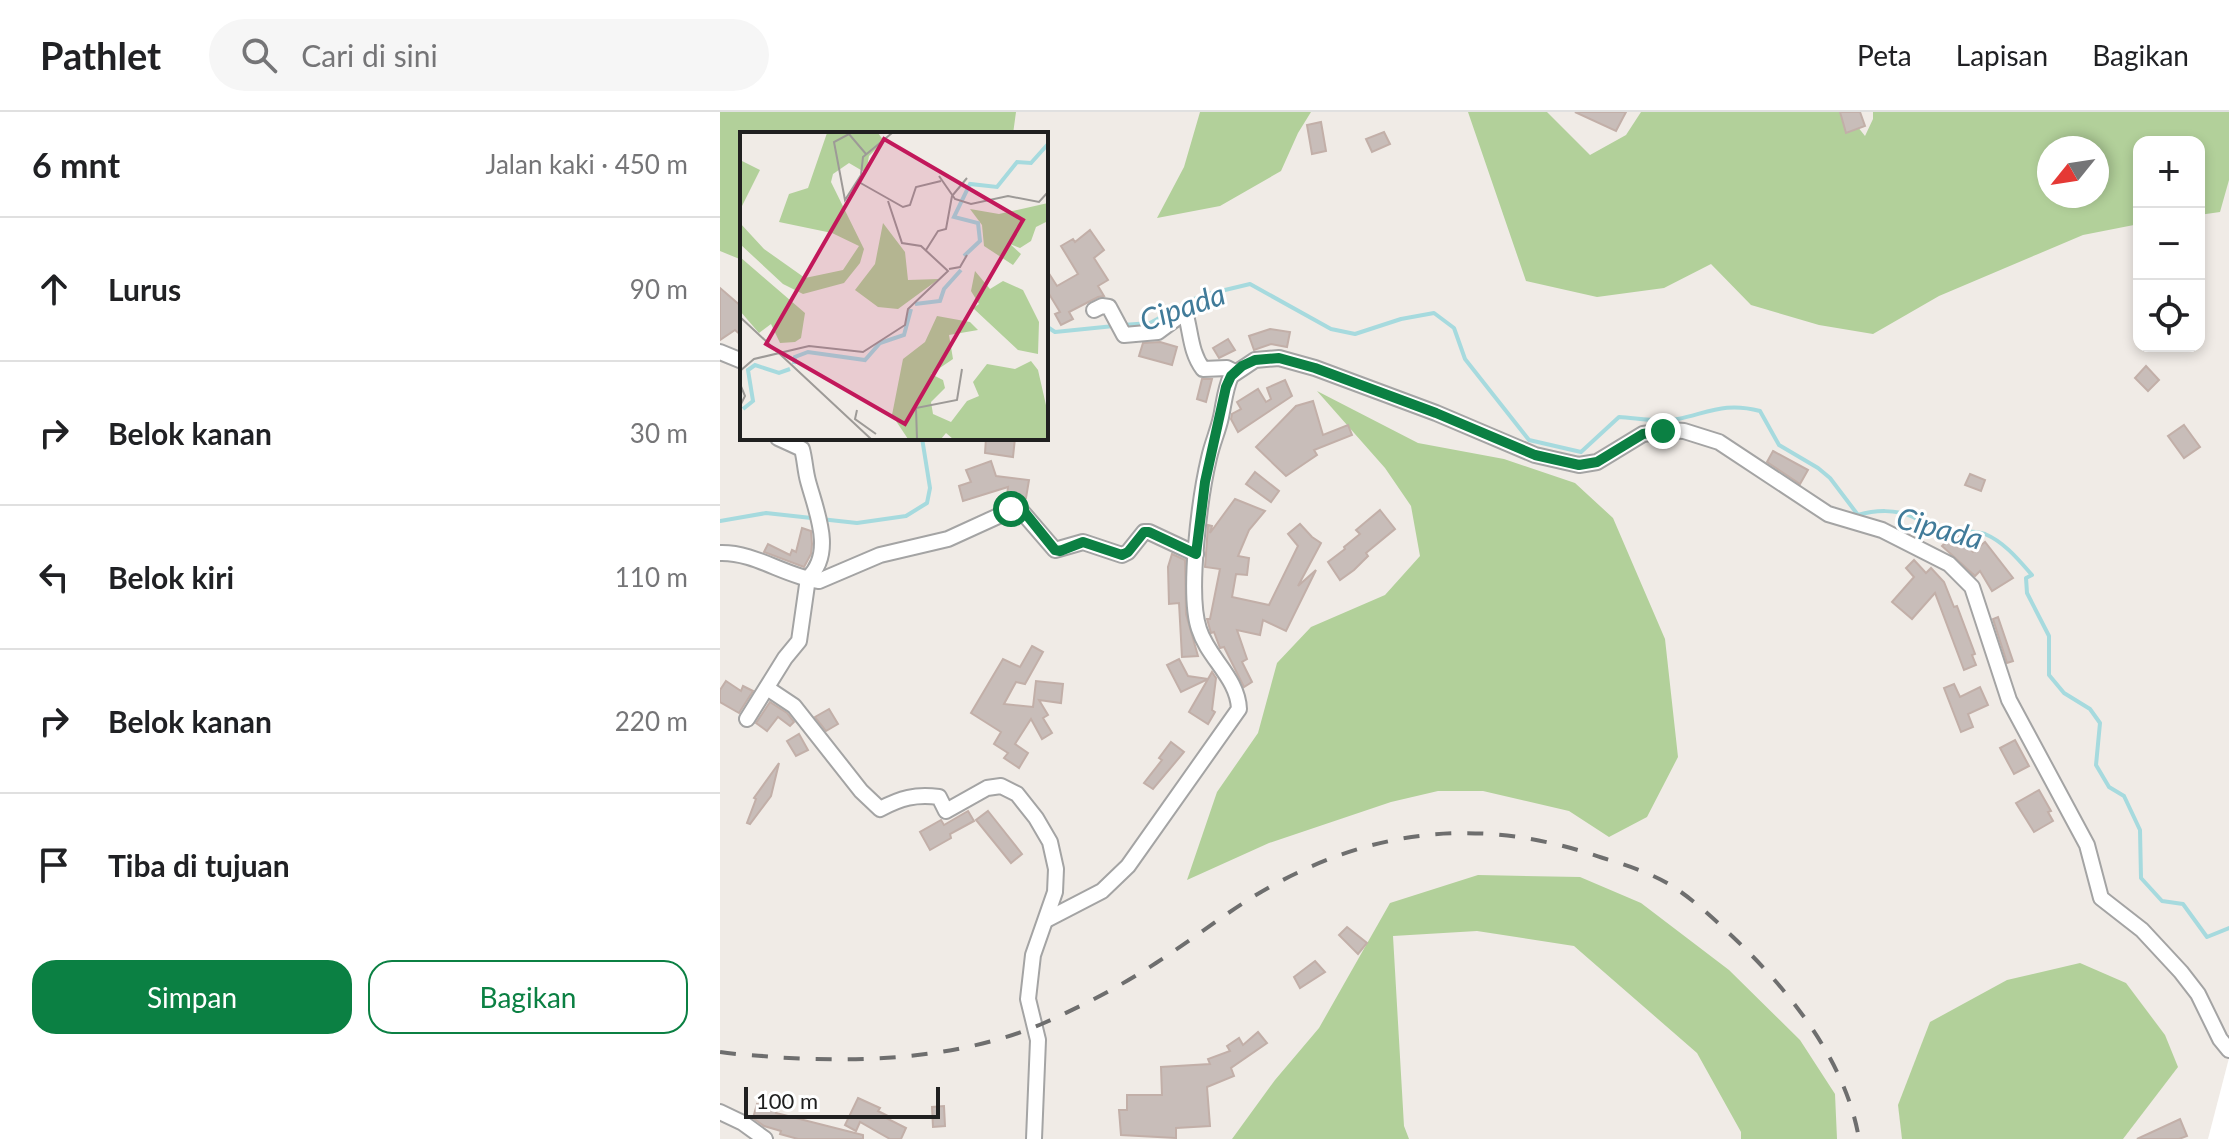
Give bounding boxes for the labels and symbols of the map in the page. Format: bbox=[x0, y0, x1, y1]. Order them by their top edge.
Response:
inset map bbox=[740, 132, 1048, 440]
north arrow bbox=[2037, 136, 2109, 208]
water label: Cipada bbox=[1135, 275, 1229, 337]
route end bbox=[1645, 413, 1681, 449]
route start bbox=[993, 491, 1029, 527]
water label: Cipada bbox=[1893, 498, 1987, 556]
scale bar bbox=[744, 1083, 940, 1119]

